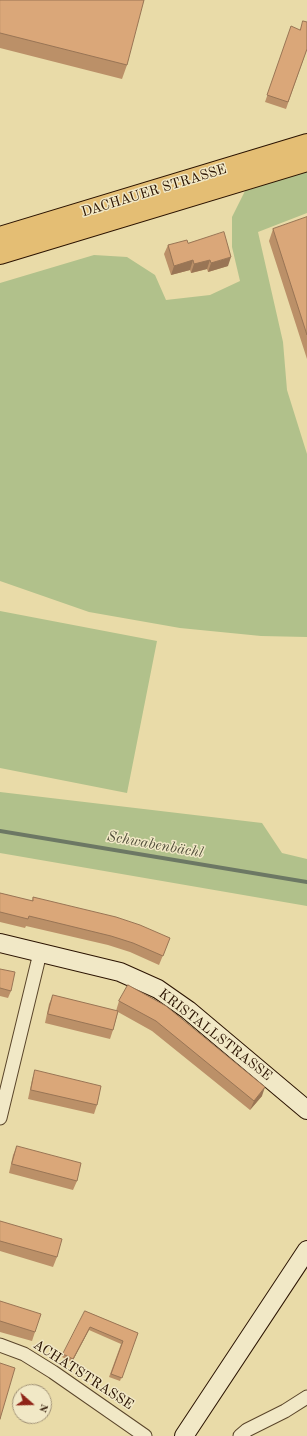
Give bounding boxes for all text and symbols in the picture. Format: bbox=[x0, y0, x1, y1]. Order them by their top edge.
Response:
street label: DACHAUER STRASSE bbox=[79, 161, 229, 221]
water label: Schwabenbächl bbox=[105, 828, 205, 862]
street label: KRISTALLSTRASSE bbox=[155, 985, 275, 1085]
street label: ACHATSTRASSE bbox=[30, 1336, 136, 1414]
north arrow bbox=[12, 1384, 52, 1424]
text: N bbox=[36, 1402, 49, 1414]

